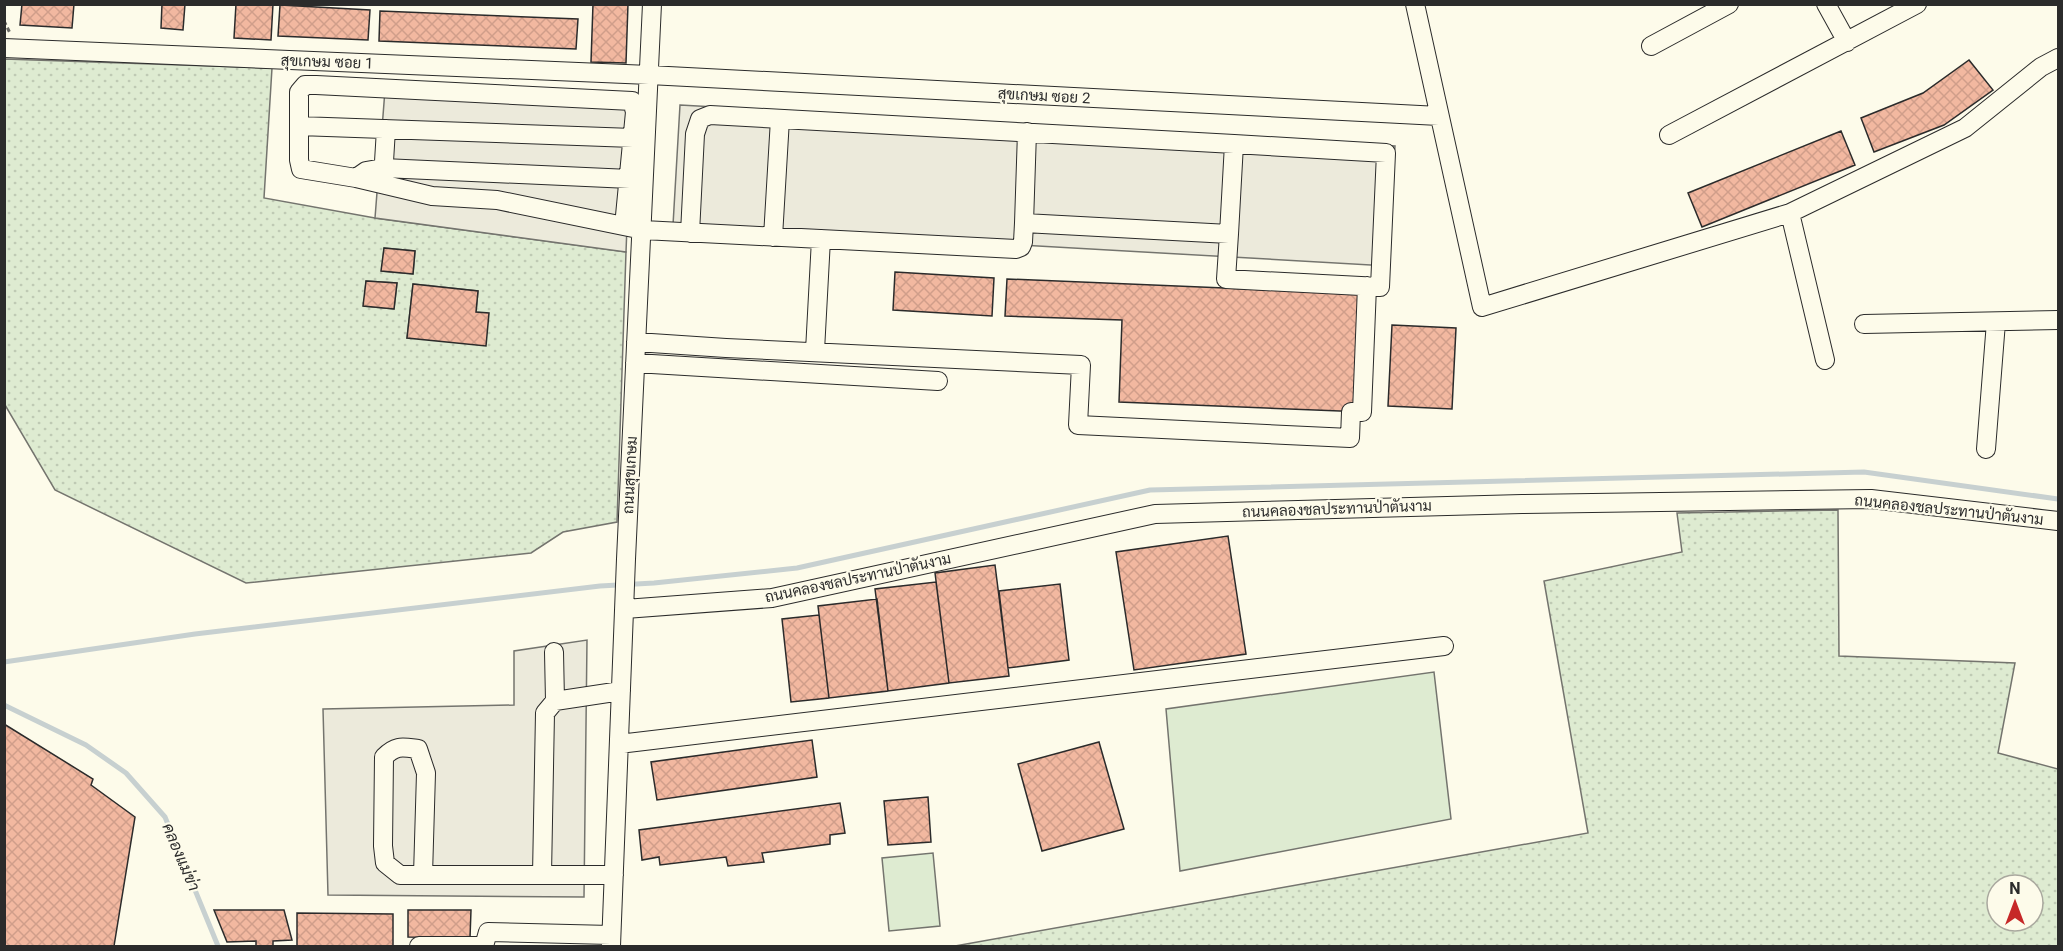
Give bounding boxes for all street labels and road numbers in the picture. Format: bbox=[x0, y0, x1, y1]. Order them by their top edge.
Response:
street label: สุขเกษม ซอย 1 bbox=[280, 51, 374, 75]
street label: สุขเกษม ซอย 2 bbox=[997, 85, 1091, 109]
street label: ถนนสุขเกษม bbox=[619, 436, 643, 515]
street label: ถนนคลองชลประทานป่าตันงาม bbox=[1854, 490, 2044, 529]
street label: ถนนคลองชลประทานป่าตันงาม bbox=[1242, 496, 1432, 521]
street label: ถนนคลองชลประทานป่าตันงาม bbox=[763, 548, 953, 607]

